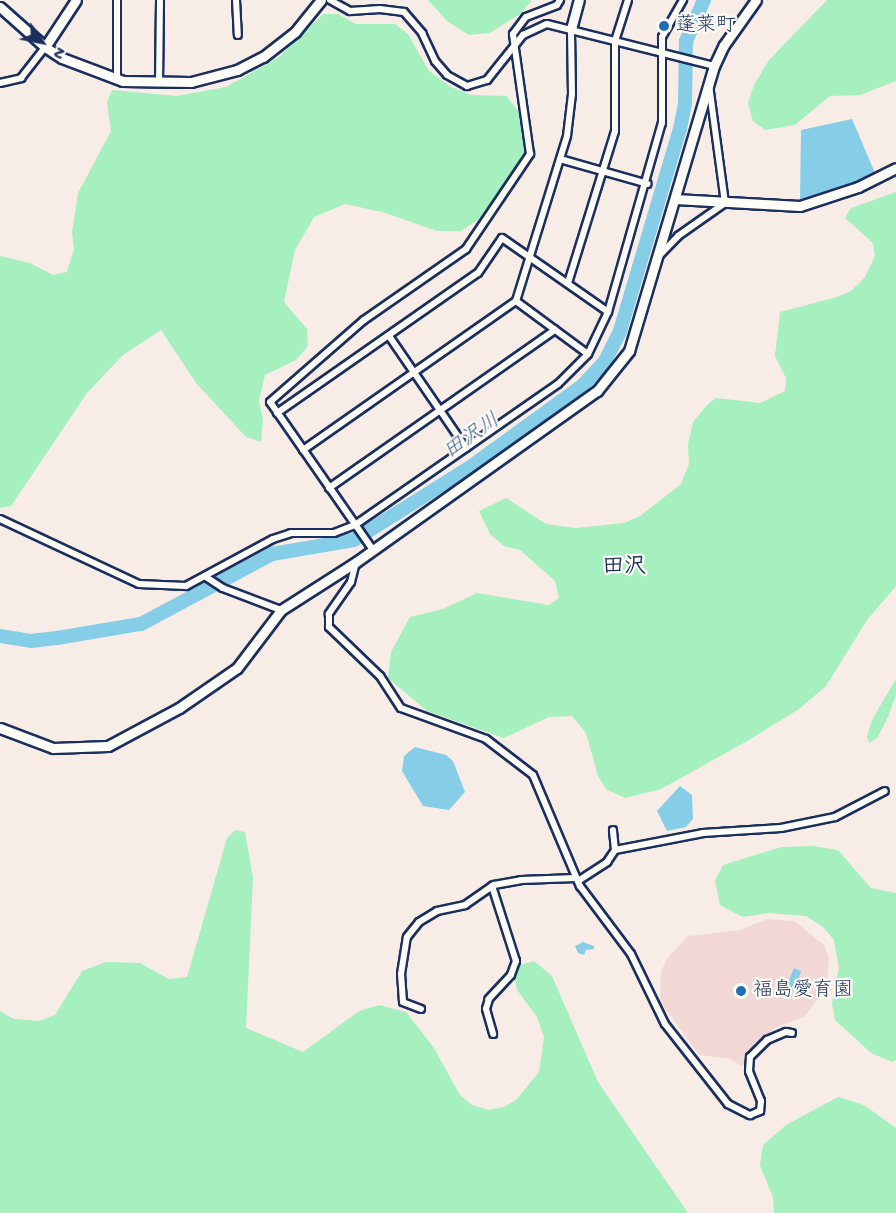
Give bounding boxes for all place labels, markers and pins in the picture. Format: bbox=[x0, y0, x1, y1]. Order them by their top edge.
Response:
place label: 蓬莱町 bbox=[676, 14, 736, 38]
marker: 蓬莱町 bbox=[657, 19, 671, 33]
place label: 福島愛育園 bbox=[753, 979, 853, 1003]
marker: 福島愛育園 bbox=[734, 984, 748, 998]

